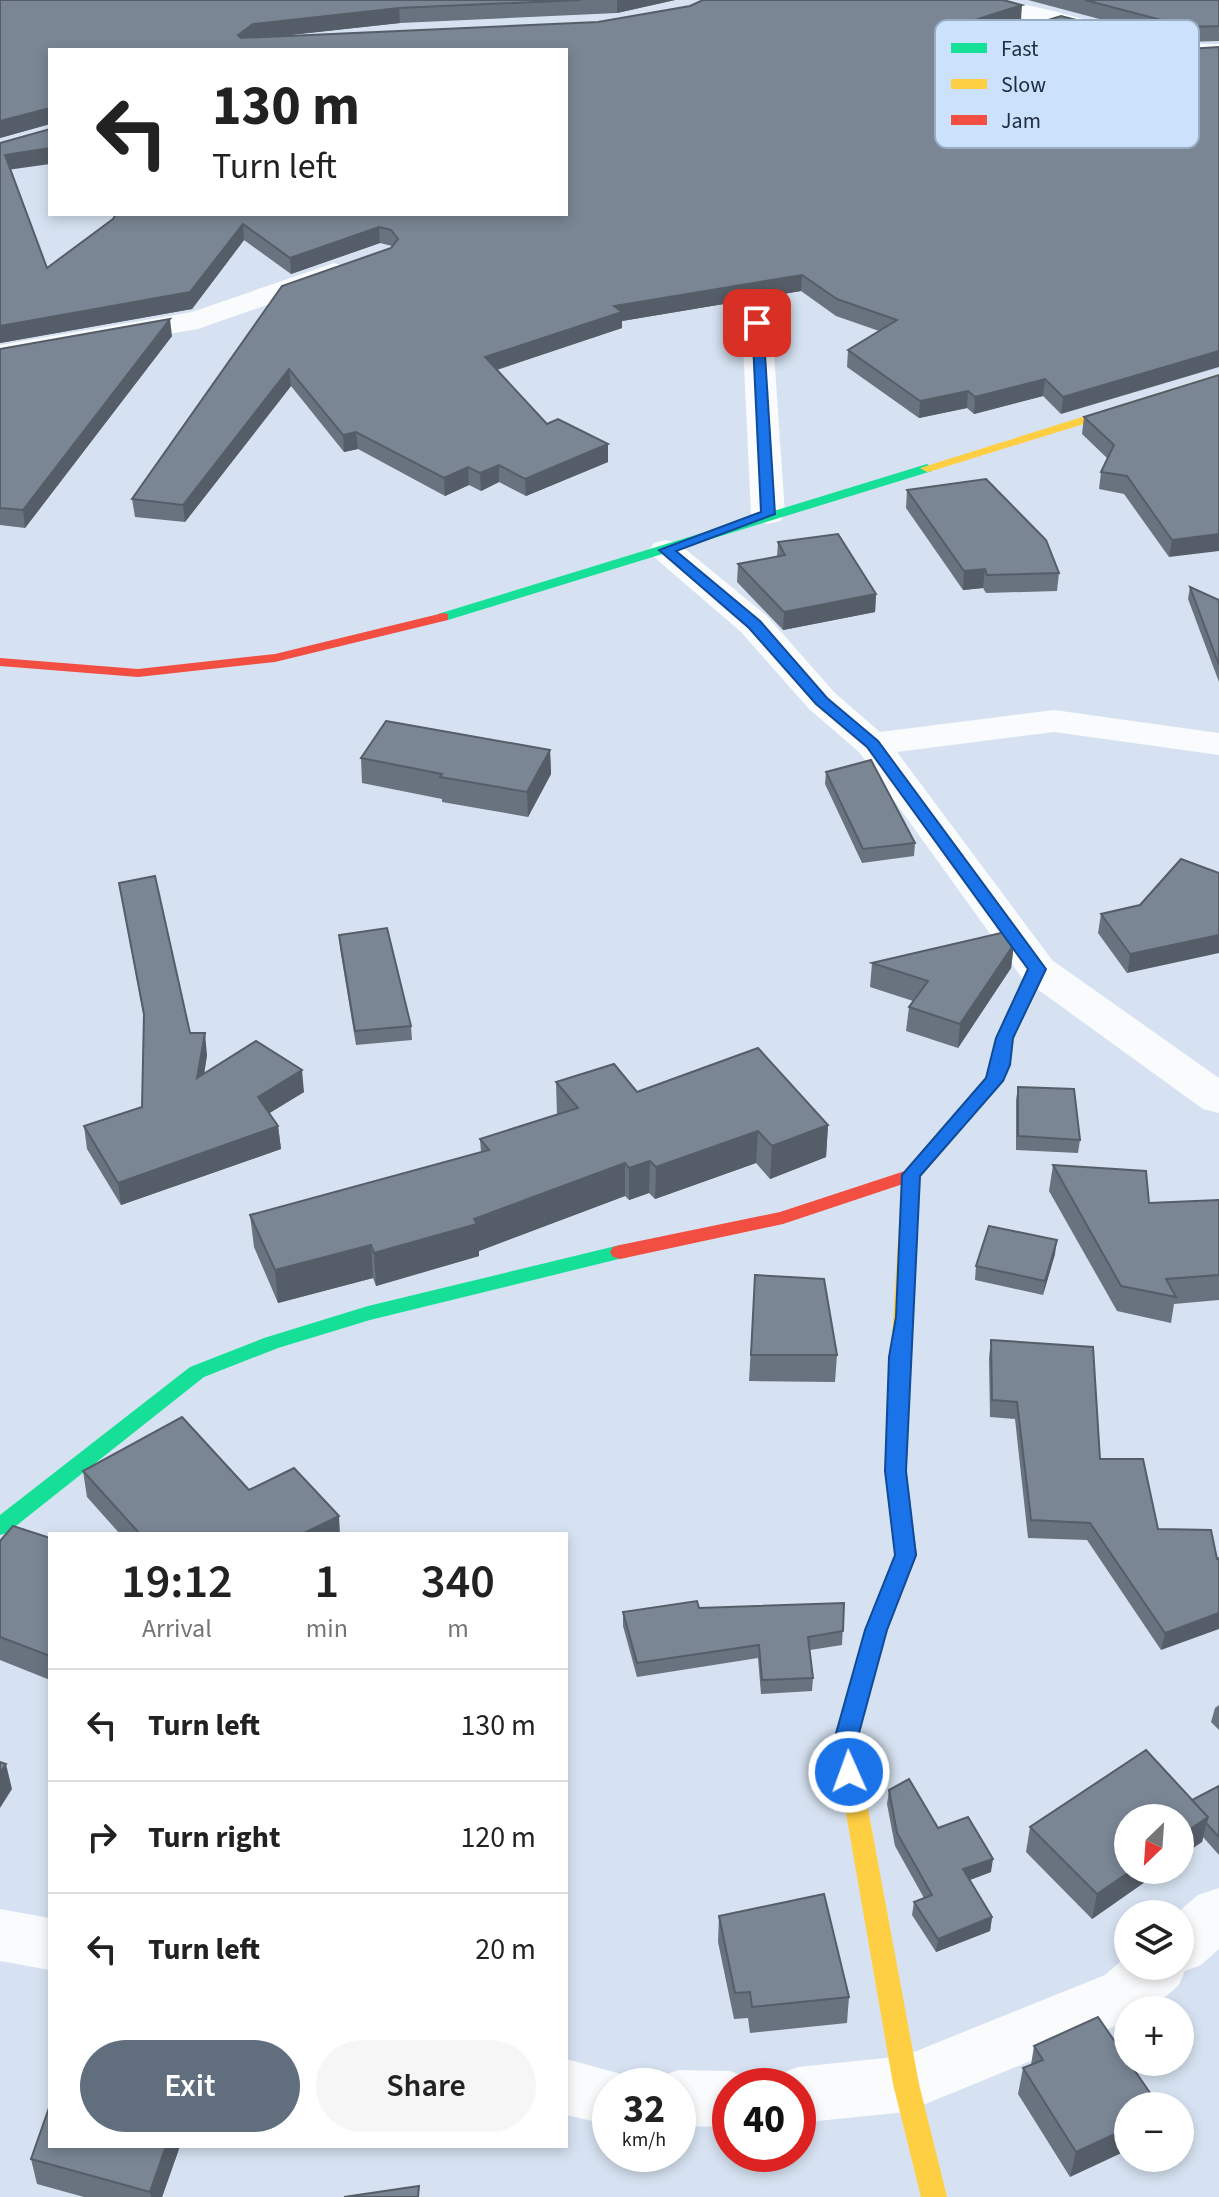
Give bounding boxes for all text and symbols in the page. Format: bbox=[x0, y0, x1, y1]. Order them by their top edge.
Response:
legend bbox=[935, 20, 1199, 148]
text: Fast bbox=[1001, 33, 1039, 65]
text: 130 m bbox=[212, 67, 360, 146]
text: Slow bbox=[1001, 69, 1046, 101]
icon: left bbox=[80, 80, 184, 184]
text: Jam bbox=[1001, 105, 1041, 137]
text: Turn left bbox=[212, 141, 337, 192]
pin bbox=[723, 289, 791, 357]
icon: arrive bbox=[735, 301, 779, 345]
text: 19:12 bbox=[121, 1548, 233, 1616]
text: 1 bbox=[315, 1548, 339, 1616]
text: 340 bbox=[421, 1548, 495, 1616]
text: Arrival bbox=[142, 1610, 212, 1647]
text: min bbox=[306, 1610, 348, 1647]
text: m bbox=[447, 1610, 469, 1647]
icon: left bbox=[80, 1703, 124, 1747]
text: Turn left bbox=[148, 1704, 260, 1747]
text: 130 m bbox=[460, 1704, 536, 1747]
position arrow bbox=[807, 1730, 891, 1814]
north arrow bbox=[1114, 1804, 1194, 1884]
map controls bbox=[1114, 1804, 1194, 2172]
icon: right bbox=[80, 1815, 124, 1859]
text: Turn right bbox=[148, 1816, 280, 1859]
text: 120 m bbox=[460, 1816, 536, 1859]
button: layers bbox=[1114, 1900, 1194, 1980]
icon: left bbox=[80, 1927, 124, 1971]
text: Turn left bbox=[148, 1928, 260, 1971]
text: 20 m bbox=[475, 1928, 536, 1971]
button: + bbox=[1114, 1996, 1194, 2076]
button: Exit bbox=[80, 2040, 300, 2132]
button: Share bbox=[316, 2040, 536, 2132]
speed limit sign: 40 bbox=[712, 2068, 816, 2172]
text: 32 bbox=[623, 2081, 665, 2138]
button: − bbox=[1114, 2092, 1194, 2172]
text: km/h bbox=[622, 2126, 666, 2154]

